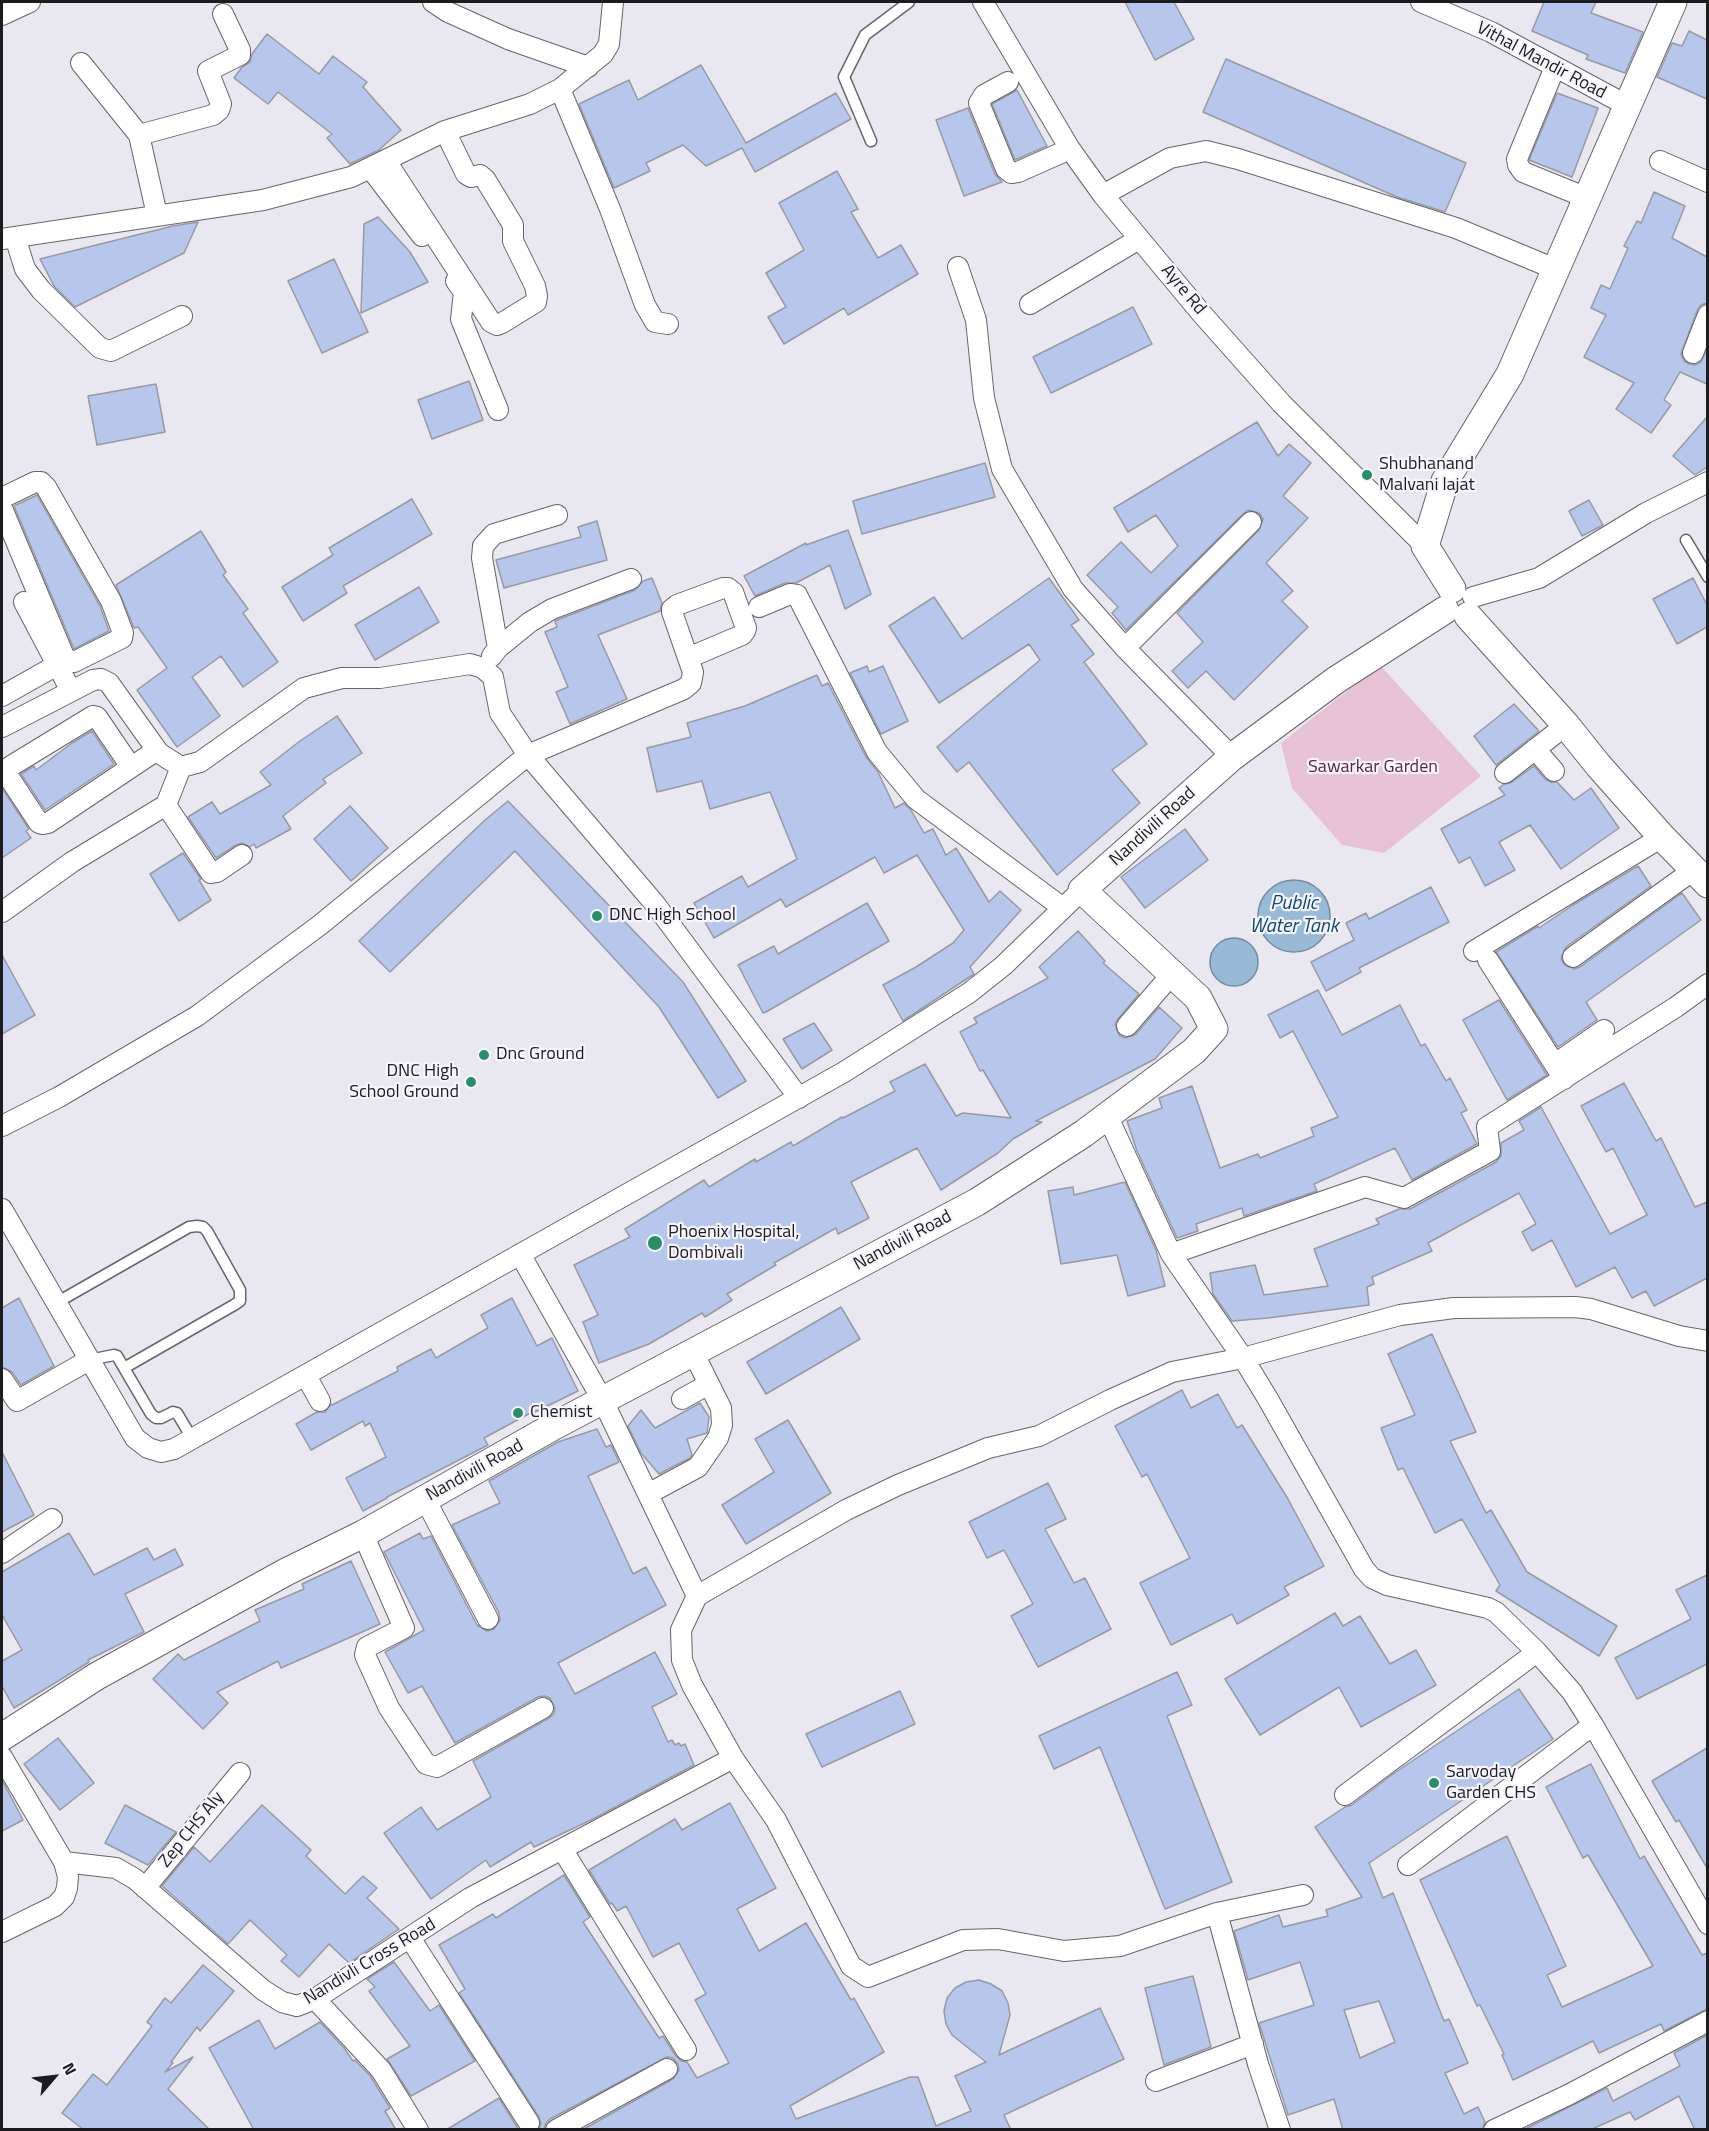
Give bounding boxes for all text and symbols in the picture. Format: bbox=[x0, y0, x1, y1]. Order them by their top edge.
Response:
street label: Vithal Mandir Road bbox=[1472, 18, 1610, 104]
street label: Ayre Rd bbox=[1156, 261, 1210, 319]
place label: Shubhanand Malvani lajat bbox=[1379, 454, 1475, 496]
marker: Shubhanand Malvani lajat bbox=[1360, 468, 1374, 482]
park label: Sawarkar Garden bbox=[1308, 757, 1438, 779]
street label: Nandivili Road bbox=[1106, 783, 1200, 871]
water label: Public Water Tank bbox=[1249, 892, 1339, 939]
place label: DNC High School bbox=[609, 905, 736, 927]
marker: DNC High School bbox=[590, 909, 604, 923]
place label: Dnc Ground bbox=[496, 1044, 584, 1066]
marker: Dnc Ground bbox=[477, 1048, 491, 1062]
place label: DNC High School Ground bbox=[349, 1061, 459, 1104]
marker: DNC High School Ground bbox=[464, 1075, 478, 1089]
street label: Nandivili Road bbox=[850, 1206, 956, 1276]
place label: Phoenix Hospital, Dombivali bbox=[668, 1222, 800, 1264]
marker: Phoenix Hospital, Dombivali bbox=[646, 1234, 664, 1252]
place label: Chemist bbox=[530, 1402, 592, 1424]
marker: Chemist bbox=[511, 1406, 525, 1420]
street label: Nandivili Road bbox=[423, 1435, 527, 1507]
place label: Sarvoday Garden CHS bbox=[1446, 1762, 1536, 1804]
marker: Sarvoday Garden CHS bbox=[1427, 1776, 1441, 1790]
street label: Zep CHS Aly bbox=[155, 1788, 229, 1872]
street label: Nandivli Cross Road bbox=[300, 1914, 440, 2010]
north arrow bbox=[24, 2047, 84, 2107]
text: N bbox=[57, 2058, 83, 2079]

